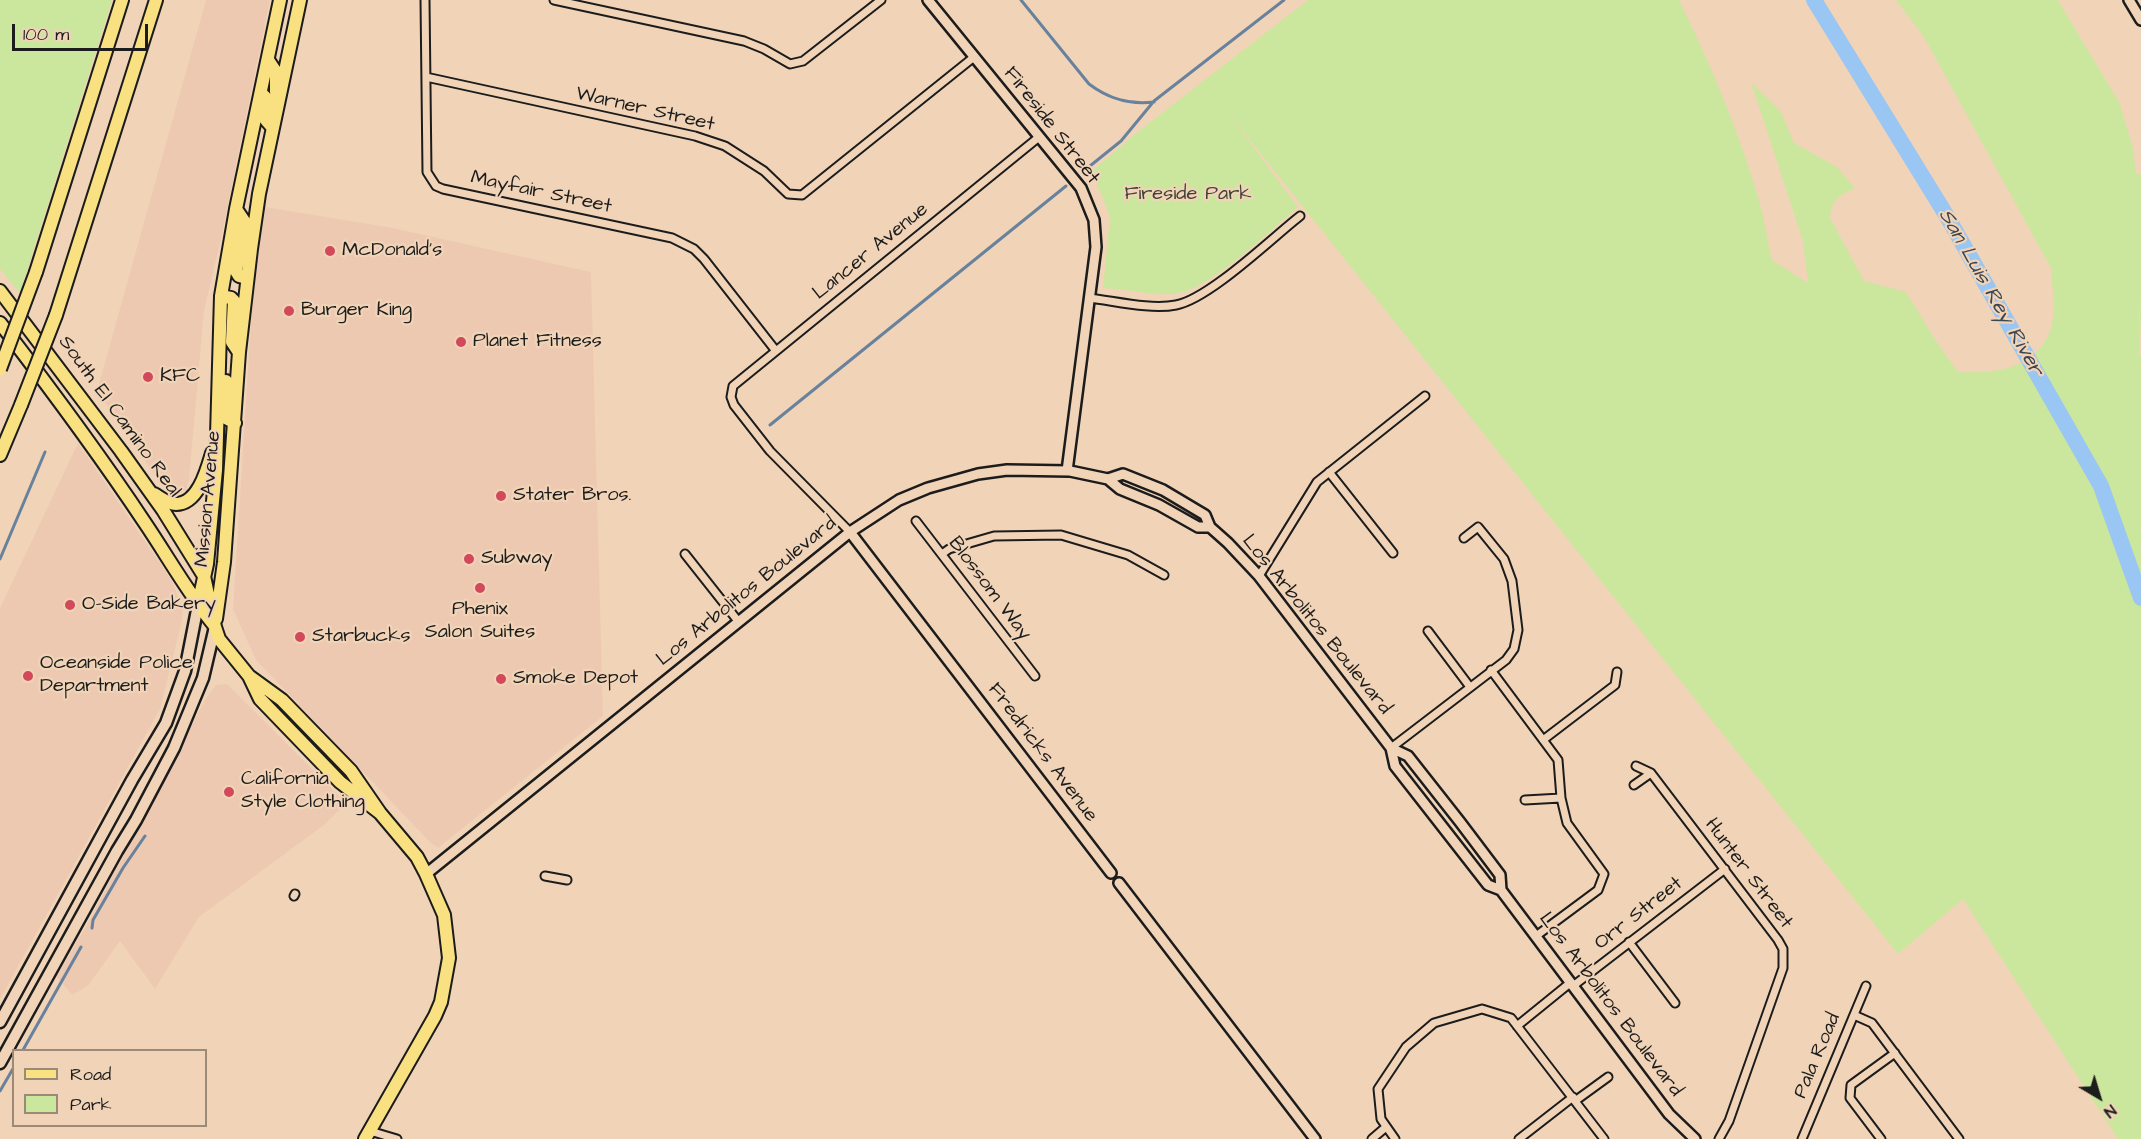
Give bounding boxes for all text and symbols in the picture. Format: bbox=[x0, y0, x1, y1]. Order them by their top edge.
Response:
scale bar bbox=[15, 12, 152, 50]
text: 100 m bbox=[23, 22, 69, 47]
street label: Fireside Street bbox=[998, 62, 1104, 190]
street label: Warner Street bbox=[573, 82, 717, 138]
street label: Mayfair Street bbox=[468, 166, 614, 220]
park label: Fireside Park bbox=[1124, 183, 1252, 207]
street label: Lancer Avenue bbox=[808, 198, 934, 306]
water label: San Luis Rey River bbox=[1932, 205, 2048, 381]
place label: McDonald's bbox=[342, 239, 442, 263]
marker: McDonald's bbox=[323, 244, 337, 258]
place label: Burger King bbox=[301, 299, 412, 323]
marker: Burger King bbox=[282, 304, 296, 318]
place label: Planet Fitness bbox=[473, 330, 602, 354]
street label: South El Camino Real bbox=[52, 332, 186, 502]
marker: Planet Fitness bbox=[454, 335, 468, 349]
place label: KFC bbox=[160, 365, 200, 389]
marker: KFC bbox=[141, 370, 155, 384]
street label: Mission Avenue bbox=[191, 430, 227, 568]
place label: Stater Bros. bbox=[513, 484, 631, 508]
marker: Stater Bros. bbox=[494, 489, 508, 503]
street label: Los Arbolitos Boulevard bbox=[652, 512, 842, 672]
street label: Los Arbolitos Boulevard bbox=[1236, 530, 1396, 720]
street label: Blossom Way bbox=[942, 532, 1036, 646]
place label: Subway bbox=[481, 547, 553, 571]
marker: Subway bbox=[462, 552, 476, 566]
marker: Phenix Salon Suites bbox=[473, 581, 487, 595]
place label: O-Side Bakery bbox=[82, 593, 216, 617]
marker: O-Side Bakery bbox=[63, 598, 77, 612]
place label: Phenix Salon Suites bbox=[425, 598, 535, 645]
place label: Starbucks bbox=[312, 625, 411, 649]
marker: Starbucks bbox=[293, 630, 307, 644]
place label: Oceanside Police Department bbox=[40, 652, 193, 699]
place label: Smoke Depot bbox=[513, 667, 638, 691]
marker: Oceanside Police Department bbox=[21, 669, 35, 683]
marker: Smoke Depot bbox=[494, 672, 508, 686]
street label: Fredricks Avenue bbox=[982, 679, 1102, 827]
place label: California Style Clothing bbox=[241, 768, 365, 815]
marker: California Style Clothing bbox=[222, 785, 236, 799]
street label: Hunter Street bbox=[1699, 814, 1797, 934]
street label: Orr Street bbox=[1590, 872, 1688, 956]
street label: Los Arbolitos Boulevard bbox=[1533, 908, 1687, 1102]
street label: Pala Road bbox=[1789, 1010, 1847, 1102]
legend bbox=[12, 1049, 207, 1127]
text: Road bbox=[70, 1062, 111, 1087]
north arrow bbox=[2069, 1067, 2129, 1127]
text: Park bbox=[70, 1092, 112, 1117]
text: N bbox=[2099, 1099, 2121, 1123]

